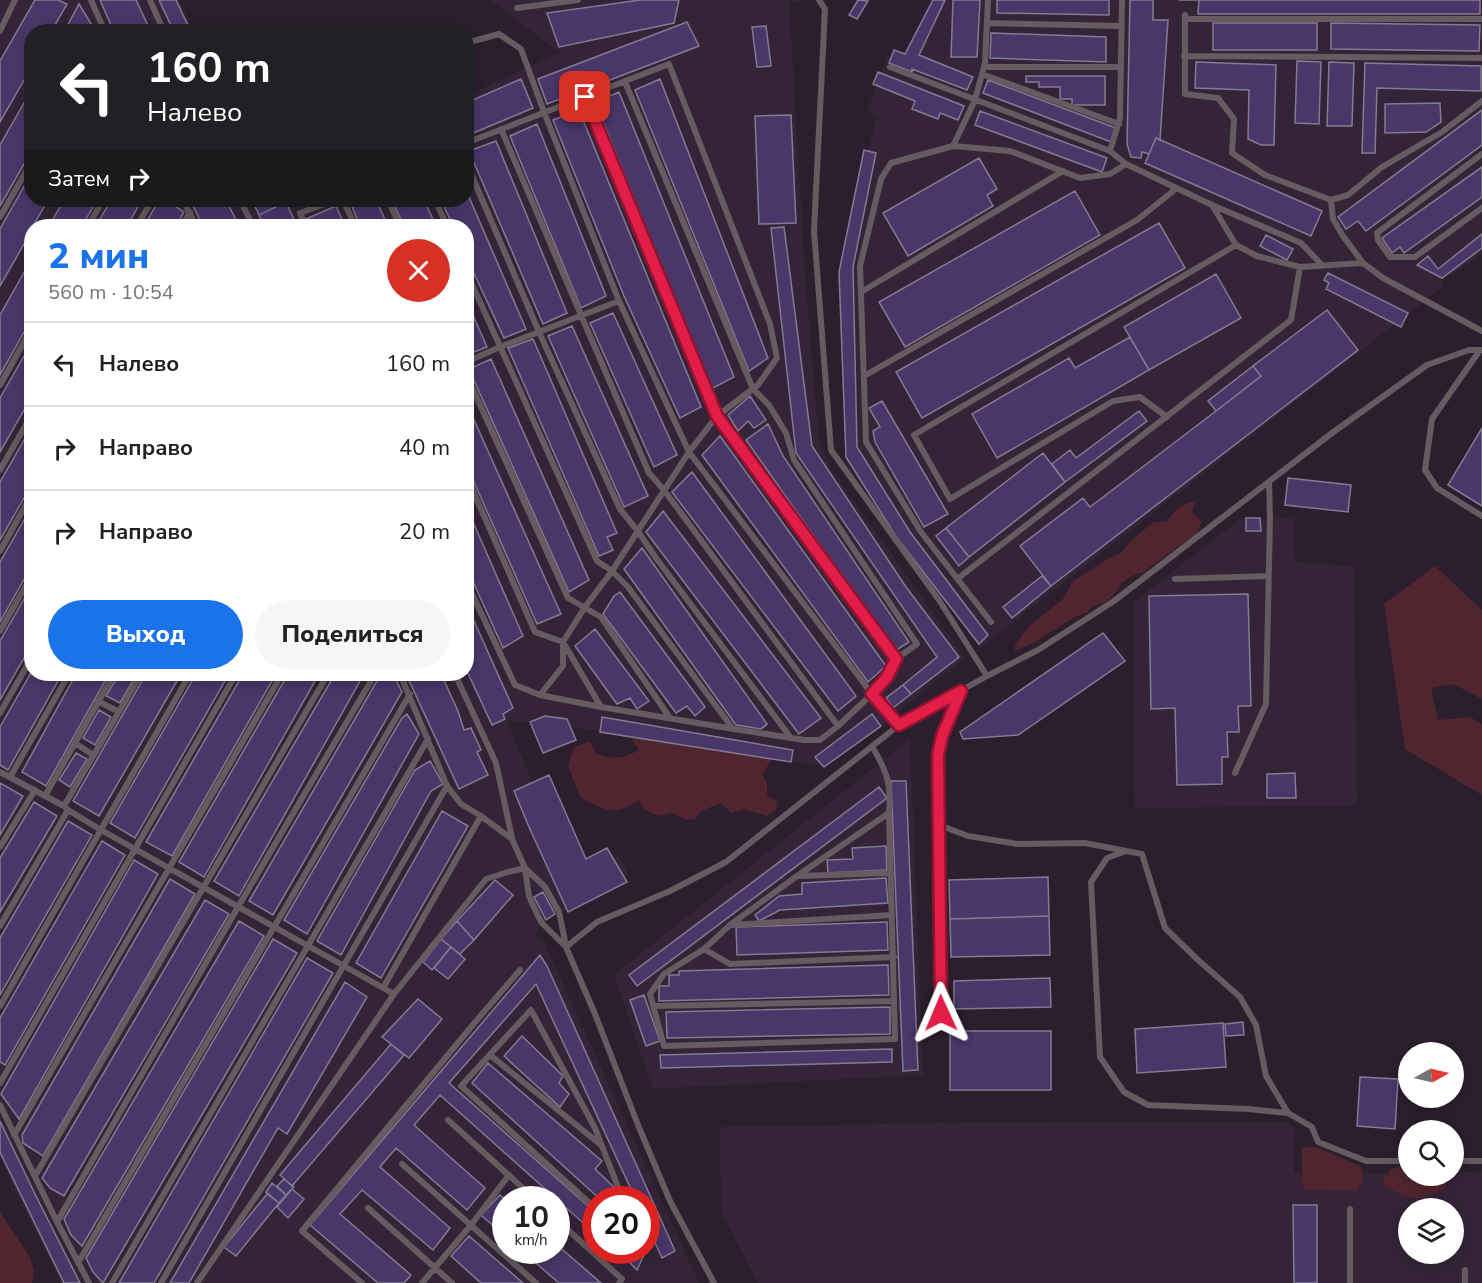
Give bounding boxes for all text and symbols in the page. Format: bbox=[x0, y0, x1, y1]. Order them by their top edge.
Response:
text: 160 m bbox=[147, 40, 271, 97]
icon: left bbox=[48, 48, 126, 126]
pin bbox=[559, 71, 610, 122]
icon: arrive bbox=[568, 80, 601, 113]
text: Налево bbox=[147, 94, 242, 131]
icon: right bbox=[122, 162, 155, 195]
text: Затем bbox=[48, 164, 110, 194]
text: 2 мин bbox=[48, 232, 149, 281]
button: close bbox=[387, 239, 450, 302]
text: 560 m · 10:54 bbox=[48, 279, 174, 306]
icon: left bbox=[48, 348, 81, 381]
text: Налево bbox=[99, 349, 179, 379]
text: 160 m bbox=[386, 349, 450, 379]
icon: right bbox=[48, 432, 81, 465]
text: Направо bbox=[99, 433, 193, 463]
text: 40 m bbox=[399, 433, 450, 463]
icon: right bbox=[48, 516, 81, 549]
text: Направо bbox=[99, 517, 193, 547]
text: 20 m bbox=[399, 517, 450, 547]
button: Выход bbox=[48, 600, 243, 669]
button: Поделиться bbox=[255, 600, 450, 669]
position arrow bbox=[909, 981, 973, 1045]
north arrow bbox=[1398, 1042, 1464, 1108]
map controls bbox=[1398, 1042, 1464, 1264]
button: search bbox=[1398, 1120, 1464, 1186]
speed limit sign: 20 bbox=[582, 1186, 660, 1264]
text: 10 bbox=[513, 1197, 549, 1238]
button: layers bbox=[1398, 1198, 1464, 1264]
text: km/h bbox=[514, 1230, 548, 1250]

